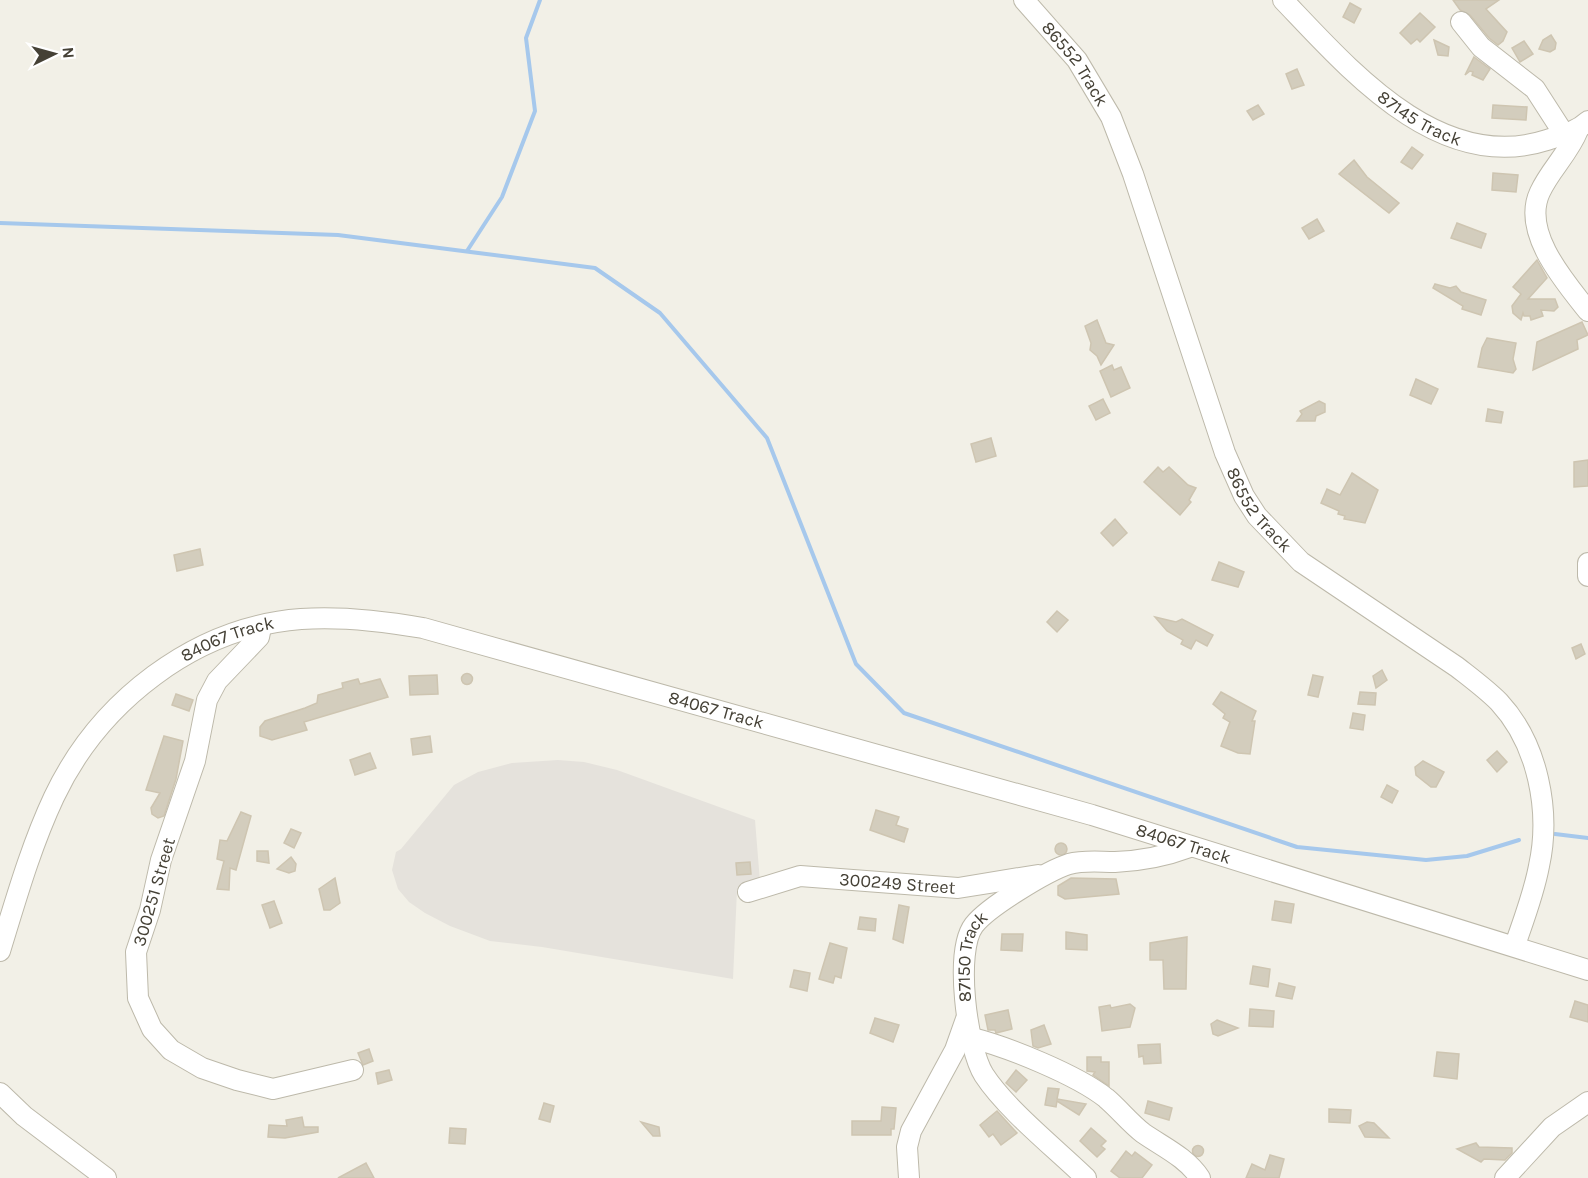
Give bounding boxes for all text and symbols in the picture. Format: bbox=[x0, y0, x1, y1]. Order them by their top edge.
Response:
street label: 86552 Track bbox=[1037, 17, 1113, 110]
north arrow bbox=[24, 24, 84, 84]
text: N bbox=[58, 46, 78, 59]
street label: 87145 Track bbox=[1373, 86, 1464, 151]
street label: 86552 Track bbox=[1222, 464, 1297, 557]
street label: 84067 Track bbox=[177, 612, 276, 667]
street label: 84067 Track bbox=[666, 686, 767, 734]
street label: 84067 Track bbox=[1133, 818, 1234, 869]
street label: 300251 Street bbox=[128, 835, 180, 949]
street label: 300249 Street bbox=[838, 868, 957, 899]
street label: 87150 Track bbox=[953, 906, 992, 1003]

